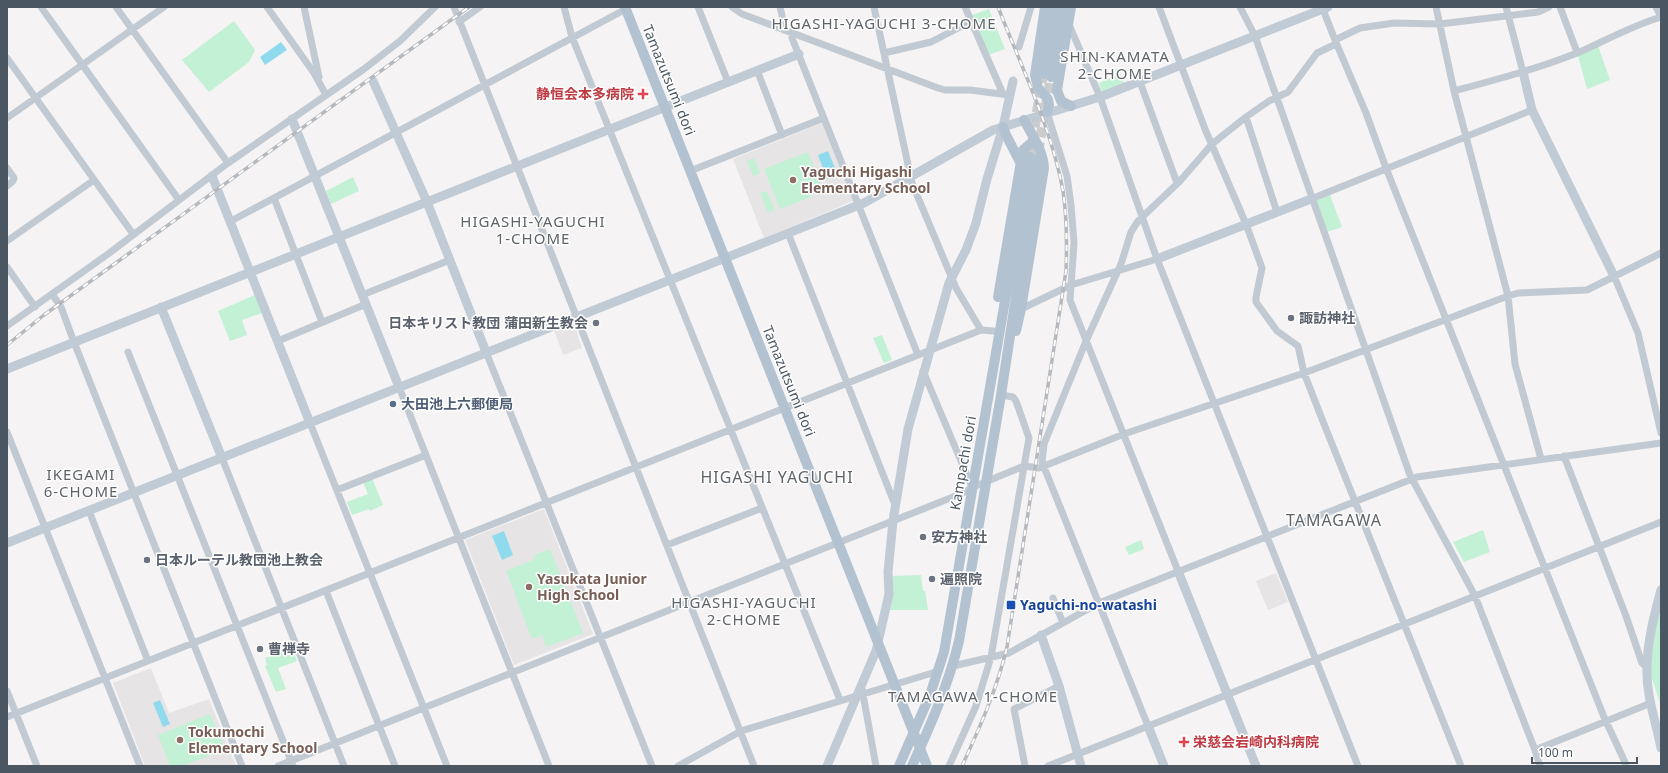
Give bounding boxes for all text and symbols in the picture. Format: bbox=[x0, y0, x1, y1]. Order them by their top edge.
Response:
district label: HIGASHI-YAGUCHI 3-CHOME bbox=[772, 13, 996, 33]
street label: Tamazutsumi dori bbox=[639, 22, 700, 138]
district label: SHIN-KAMATA 2-CHOME bbox=[1060, 46, 1170, 83]
place label: 静恒会本多病院 bbox=[536, 84, 634, 103]
marker: 静恒会本多病院 bbox=[637, 88, 649, 100]
place label: Yaguchi Higashi Elementary School bbox=[801, 162, 931, 197]
marker: Yaguchi Higashi Elementary School bbox=[788, 175, 798, 185]
district label: HIGASHI-YAGUCHI 1-CHOME bbox=[460, 211, 606, 248]
place label: 諏訪神社 bbox=[1299, 308, 1355, 327]
place label: 日本キリスト教団 蒲田新生教会 bbox=[388, 313, 588, 332]
marker: 諏訪神社 bbox=[1286, 313, 1296, 323]
marker: 日本キリスト教団 蒲田新生教会 bbox=[591, 318, 601, 328]
street label: Tamazutsumi dori bbox=[759, 323, 820, 439]
place label: 大田池上六郵便局 bbox=[401, 394, 513, 413]
marker: 大田池上六郵便局 bbox=[388, 399, 398, 409]
street label: Kampachi dori bbox=[945, 414, 980, 511]
district label: IKEGAMI 6-CHOME bbox=[44, 464, 118, 501]
district label: HIGASHI YAGUCHI bbox=[700, 466, 854, 488]
district label: TAMAGAWA bbox=[1286, 509, 1382, 531]
place label: 安方神社 bbox=[931, 527, 987, 546]
marker: 安方神社 bbox=[918, 532, 928, 542]
place label: 日本ルーテル教団池上教会 bbox=[155, 550, 323, 569]
marker: 日本ルーテル教団池上教会 bbox=[142, 555, 152, 565]
place label: Yasukata Junior High School bbox=[537, 569, 648, 604]
place label: 遍照院 bbox=[940, 569, 982, 588]
marker: 遍照院 bbox=[927, 574, 937, 584]
marker: Yasukata Junior High School bbox=[524, 582, 534, 592]
district label: HIGASHI-YAGUCHI 2-CHOME bbox=[671, 592, 817, 629]
place label: Yaguchi-no-watashi bbox=[1020, 595, 1157, 614]
marker: Yaguchi-no-watashi bbox=[1005, 599, 1017, 611]
place label: 曹禅寺 bbox=[268, 639, 310, 658]
marker: 曹禅寺 bbox=[255, 644, 265, 654]
district label: TAMAGAWA 1-CHOME bbox=[888, 686, 1058, 706]
place label: Tokumochi Elementary School bbox=[188, 722, 318, 757]
place label: 栄慈会岩崎内科病院 bbox=[1193, 732, 1319, 751]
marker: Tokumochi Elementary School bbox=[175, 735, 185, 745]
marker: 栄慈会岩崎内科病院 bbox=[1178, 736, 1190, 748]
scale bar bbox=[1532, 739, 1637, 765]
text: 100 m bbox=[1538, 744, 1573, 761]

